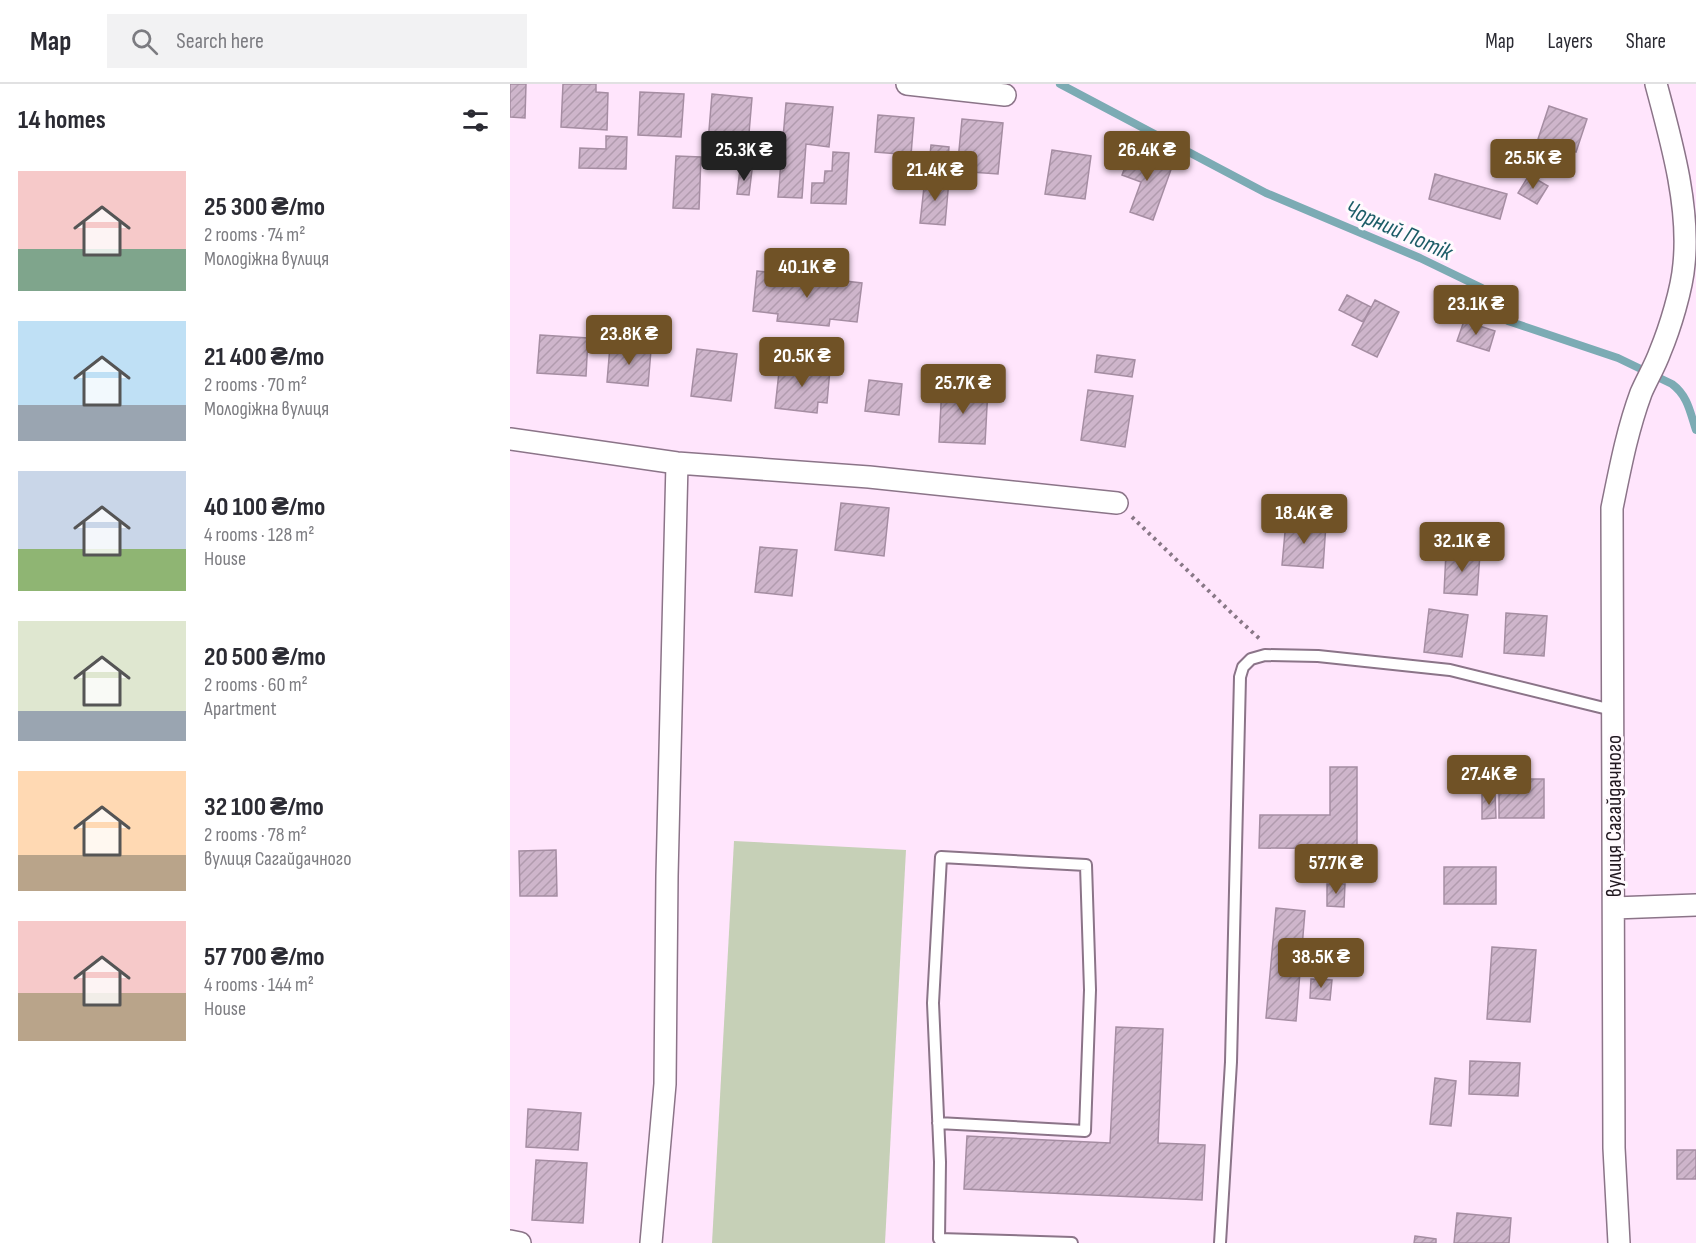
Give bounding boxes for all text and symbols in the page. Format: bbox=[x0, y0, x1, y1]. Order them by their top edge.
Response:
search box bbox=[107, 14, 527, 68]
text: Map bbox=[30, 25, 71, 58]
icon: search bbox=[128, 25, 161, 58]
text: Search here bbox=[176, 28, 264, 55]
text: Map bbox=[1485, 29, 1514, 54]
text: Layers bbox=[1547, 29, 1593, 54]
text: Share bbox=[1626, 29, 1666, 54]
icon: filters bbox=[459, 104, 492, 137]
text: 14 homes bbox=[18, 105, 106, 136]
pin: 25.3K ₴ bbox=[689, 131, 799, 182]
pin: 26.4K ₴ bbox=[1092, 131, 1202, 182]
text: 25.3K ₴ bbox=[715, 138, 773, 162]
text: 26.4K ₴ bbox=[1118, 138, 1176, 162]
pin: 25.5K ₴ bbox=[1478, 139, 1588, 190]
text: 25.5K ₴ bbox=[1504, 146, 1562, 170]
pin: 21.4K ₴ bbox=[880, 151, 990, 202]
text: 21.4K ₴ bbox=[906, 158, 964, 182]
text: 25 300 ₴/mo bbox=[204, 192, 325, 223]
water label: Чорний Потік bbox=[1341, 194, 1458, 267]
icon: home bbox=[66, 195, 138, 267]
text: 2 rooms · 74 m² bbox=[204, 223, 305, 247]
text: Молодіжна вулиця bbox=[204, 247, 329, 271]
pin: 40.1K ₴ bbox=[752, 248, 862, 299]
text: 40.1K ₴ bbox=[778, 255, 836, 279]
pin: 23.1K ₴ bbox=[1421, 285, 1531, 336]
text: 23.1K ₴ bbox=[1448, 292, 1504, 316]
pin: 23.8K ₴ bbox=[574, 315, 684, 366]
text: 23.8K ₴ bbox=[600, 322, 658, 346]
pin: 20.5K ₴ bbox=[747, 337, 857, 388]
text: 21 400 ₴/mo bbox=[204, 342, 324, 373]
text: 20.5K ₴ bbox=[773, 344, 831, 368]
icon: home bbox=[66, 345, 138, 417]
pin: 25.7K ₴ bbox=[908, 364, 1018, 415]
text: 25.7K ₴ bbox=[935, 371, 991, 395]
text: 2 rooms · 70 m² bbox=[204, 373, 307, 397]
text: Молодіжна вулиця bbox=[204, 397, 329, 421]
text: 40 100 ₴/mo bbox=[204, 492, 325, 523]
pin: 18.4K ₴ bbox=[1249, 494, 1359, 545]
icon: home bbox=[66, 495, 138, 567]
text: 18.4K ₴ bbox=[1275, 501, 1333, 525]
pin: 32.1K ₴ bbox=[1407, 522, 1517, 573]
text: 4 rooms · 128 m² bbox=[204, 523, 314, 547]
text: 32.1K ₴ bbox=[1434, 529, 1490, 553]
text: House bbox=[204, 547, 246, 571]
text: 20 500 ₴/mo bbox=[204, 642, 326, 673]
icon: home bbox=[66, 645, 138, 717]
text: 2 rooms · 60 m² bbox=[204, 673, 308, 697]
text: Apartment bbox=[204, 697, 277, 721]
street label: вулиця Сагайдачного bbox=[1601, 735, 1628, 897]
pin: 27.4K ₴ bbox=[1434, 755, 1544, 806]
text: 27.4K ₴ bbox=[1461, 762, 1517, 786]
text: 32 100 ₴/mo bbox=[204, 792, 324, 823]
icon: home bbox=[66, 795, 138, 867]
text: 2 rooms · 78 m² bbox=[204, 823, 307, 847]
pin: 57.7K ₴ bbox=[1281, 844, 1391, 895]
text: вулиця Сагайдачного bbox=[204, 847, 352, 871]
text: 57.7K ₴ bbox=[1309, 851, 1363, 875]
pin: 38.5K ₴ bbox=[1266, 938, 1376, 989]
text: 57 700 ₴/mo bbox=[204, 942, 325, 973]
icon: home bbox=[66, 945, 138, 1017]
text: 38.5K ₴ bbox=[1292, 945, 1350, 969]
text: 4 rooms · 144 m² bbox=[204, 973, 314, 997]
text: House bbox=[204, 997, 246, 1021]

